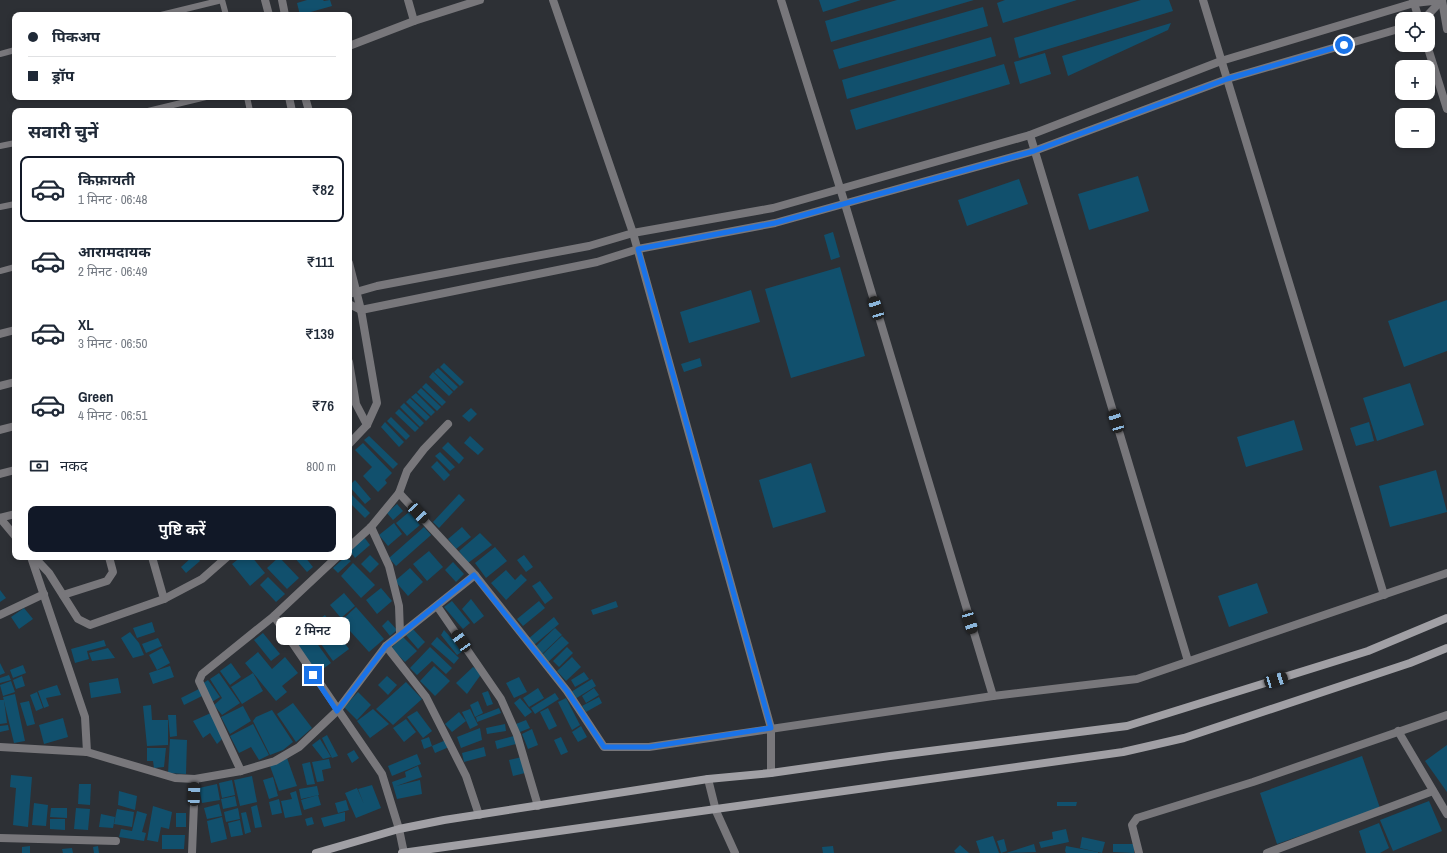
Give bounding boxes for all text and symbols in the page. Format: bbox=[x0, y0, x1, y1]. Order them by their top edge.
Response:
map controls bbox=[1395, 12, 1435, 148]
button: locate bbox=[1395, 12, 1435, 52]
text: पिकअप bbox=[52, 26, 100, 47]
route start bbox=[1335, 36, 1353, 54]
button: + bbox=[1395, 60, 1435, 100]
text: ड्रॉप bbox=[52, 65, 74, 86]
button: − bbox=[1395, 108, 1435, 148]
text: सवारी चुनें bbox=[28, 119, 98, 144]
text: किफ़ायती bbox=[78, 169, 135, 190]
icon: car bbox=[30, 171, 66, 207]
text: ₹82 bbox=[312, 179, 334, 200]
text: 1 मिनट · 06:48 bbox=[78, 191, 147, 208]
text: आरामदायक bbox=[78, 241, 151, 262]
icon: car bbox=[30, 243, 66, 279]
text: ₹111 bbox=[306, 251, 334, 272]
text: 2 मिनट · 06:49 bbox=[78, 263, 147, 280]
car bbox=[867, 295, 885, 321]
text: XL bbox=[78, 314, 94, 335]
icon: car bbox=[30, 315, 66, 351]
text: ₹139 bbox=[305, 323, 334, 344]
text: 3 मिनट · 06:50 bbox=[78, 335, 147, 352]
text: Green bbox=[78, 386, 114, 407]
icon: car bbox=[30, 387, 66, 423]
text: ₹76 bbox=[312, 395, 334, 416]
text: 4 मिनट · 06:51 bbox=[78, 407, 147, 424]
car bbox=[1107, 408, 1125, 434]
icon: cash bbox=[28, 455, 50, 477]
text: नकद bbox=[60, 455, 88, 476]
text: 800 m bbox=[306, 458, 336, 475]
car bbox=[405, 500, 431, 526]
button: पुष्टि करें bbox=[28, 506, 336, 552]
car bbox=[961, 609, 979, 635]
callout: 2 मिनट bbox=[276, 617, 350, 645]
text: 2 मिनट bbox=[295, 622, 331, 639]
car bbox=[449, 628, 473, 654]
route end bbox=[304, 666, 322, 684]
car bbox=[1263, 671, 1289, 689]
car bbox=[188, 782, 200, 806]

